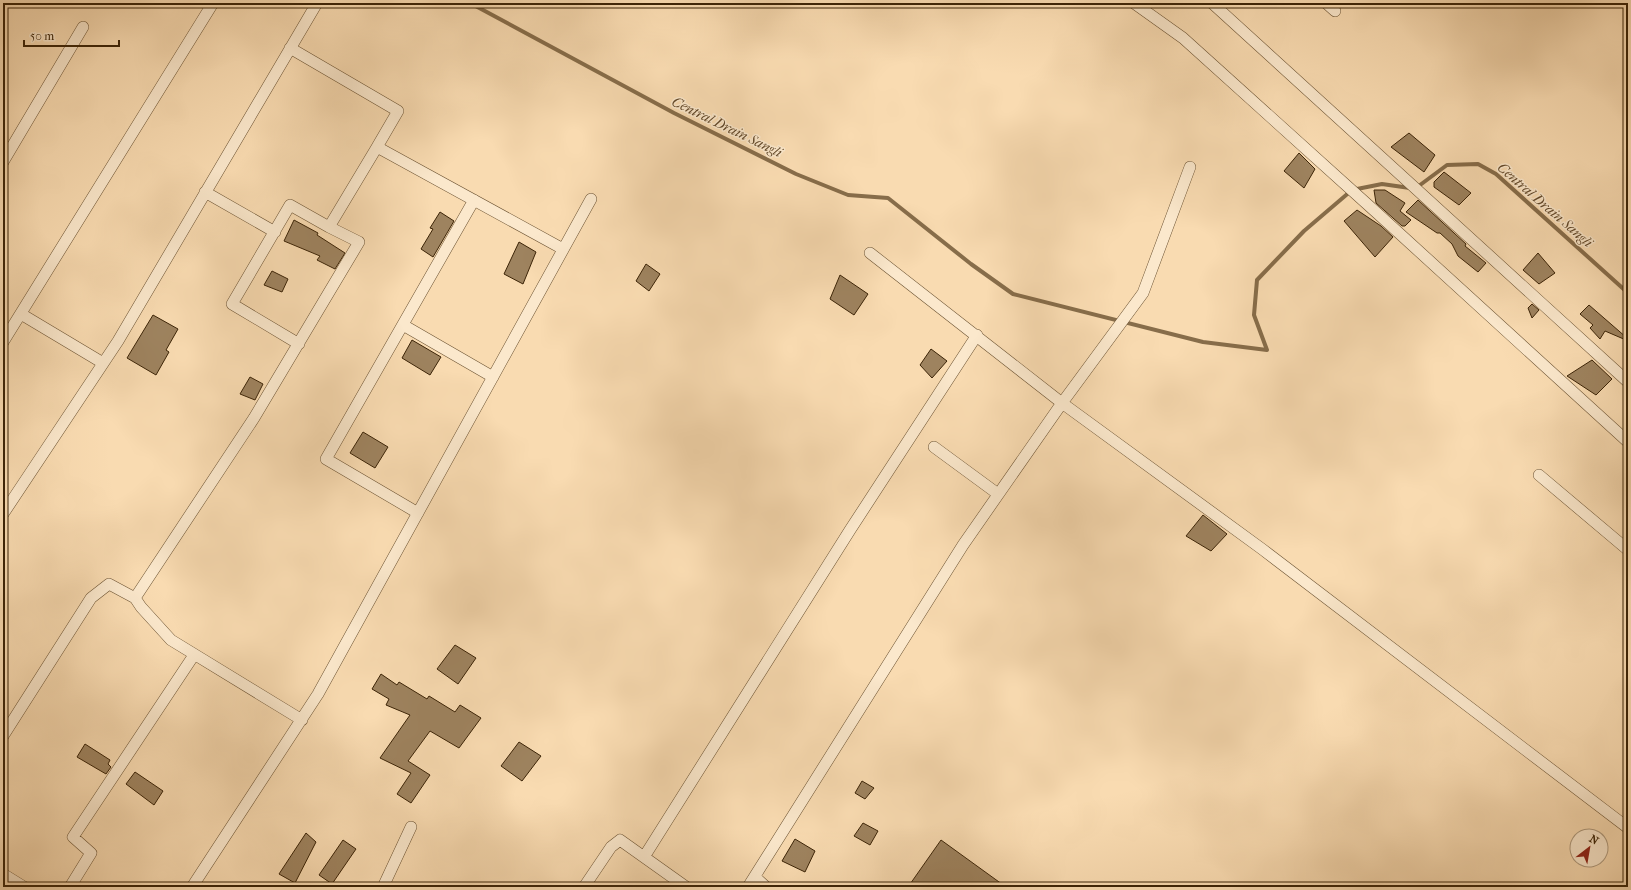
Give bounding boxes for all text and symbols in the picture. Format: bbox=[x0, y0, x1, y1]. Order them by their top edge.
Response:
scale bar bbox=[24, 22, 119, 48]
text: 50 m bbox=[30, 29, 54, 43]
water label: Central Drain Sangli bbox=[669, 93, 786, 162]
water label: Central Drain Sangli bbox=[1494, 159, 1597, 252]
north arrow bbox=[1569, 828, 1609, 868]
text: N bbox=[1587, 832, 1601, 848]

